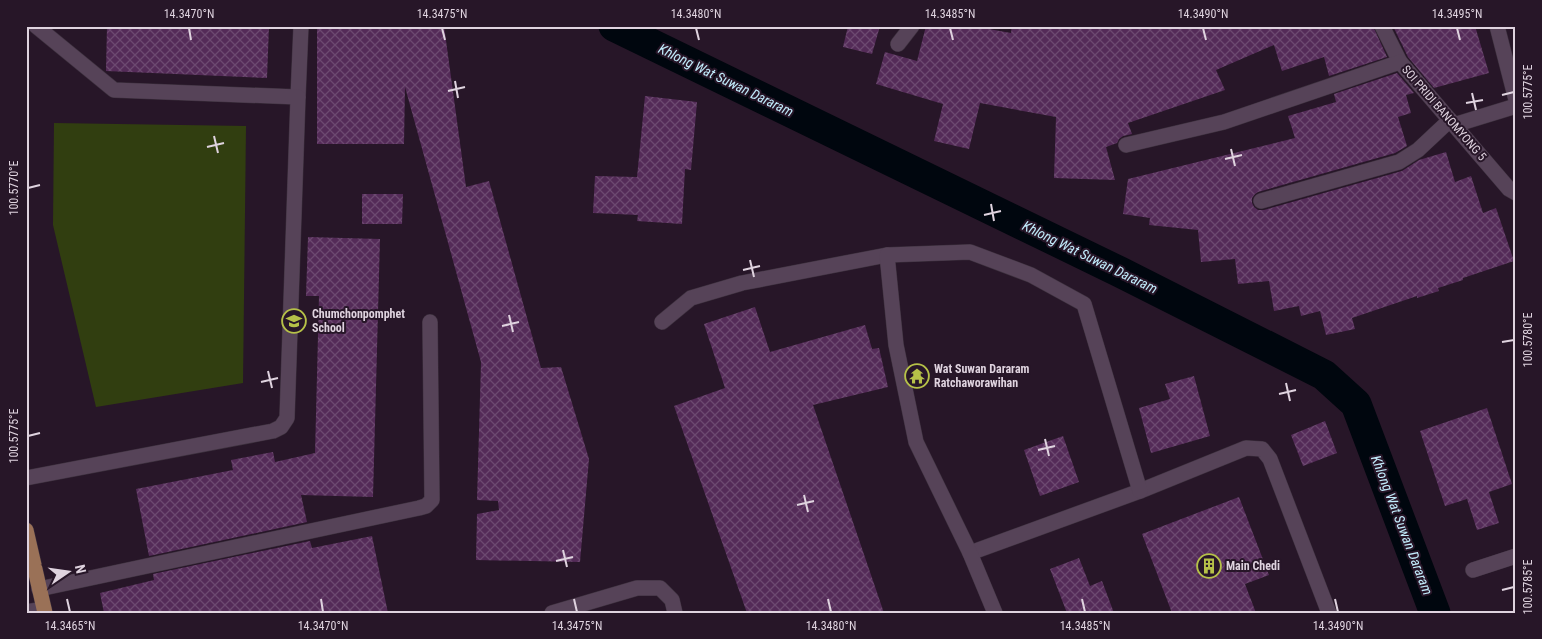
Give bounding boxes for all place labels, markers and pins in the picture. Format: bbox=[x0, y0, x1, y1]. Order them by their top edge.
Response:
place label: Chumchonpomphet School bbox=[312, 307, 405, 335]
school or university icon: Chumchonpomphet School bbox=[281, 308, 307, 334]
place label: Wat Suwan Dararam Ratchaworawihan bbox=[934, 362, 1030, 390]
temple icon: Wat Suwan Dararam Ratchaworawihan bbox=[904, 363, 930, 389]
building icon: Main Chedi bbox=[1196, 553, 1222, 579]
place label: Main Chedi bbox=[1226, 559, 1280, 573]

